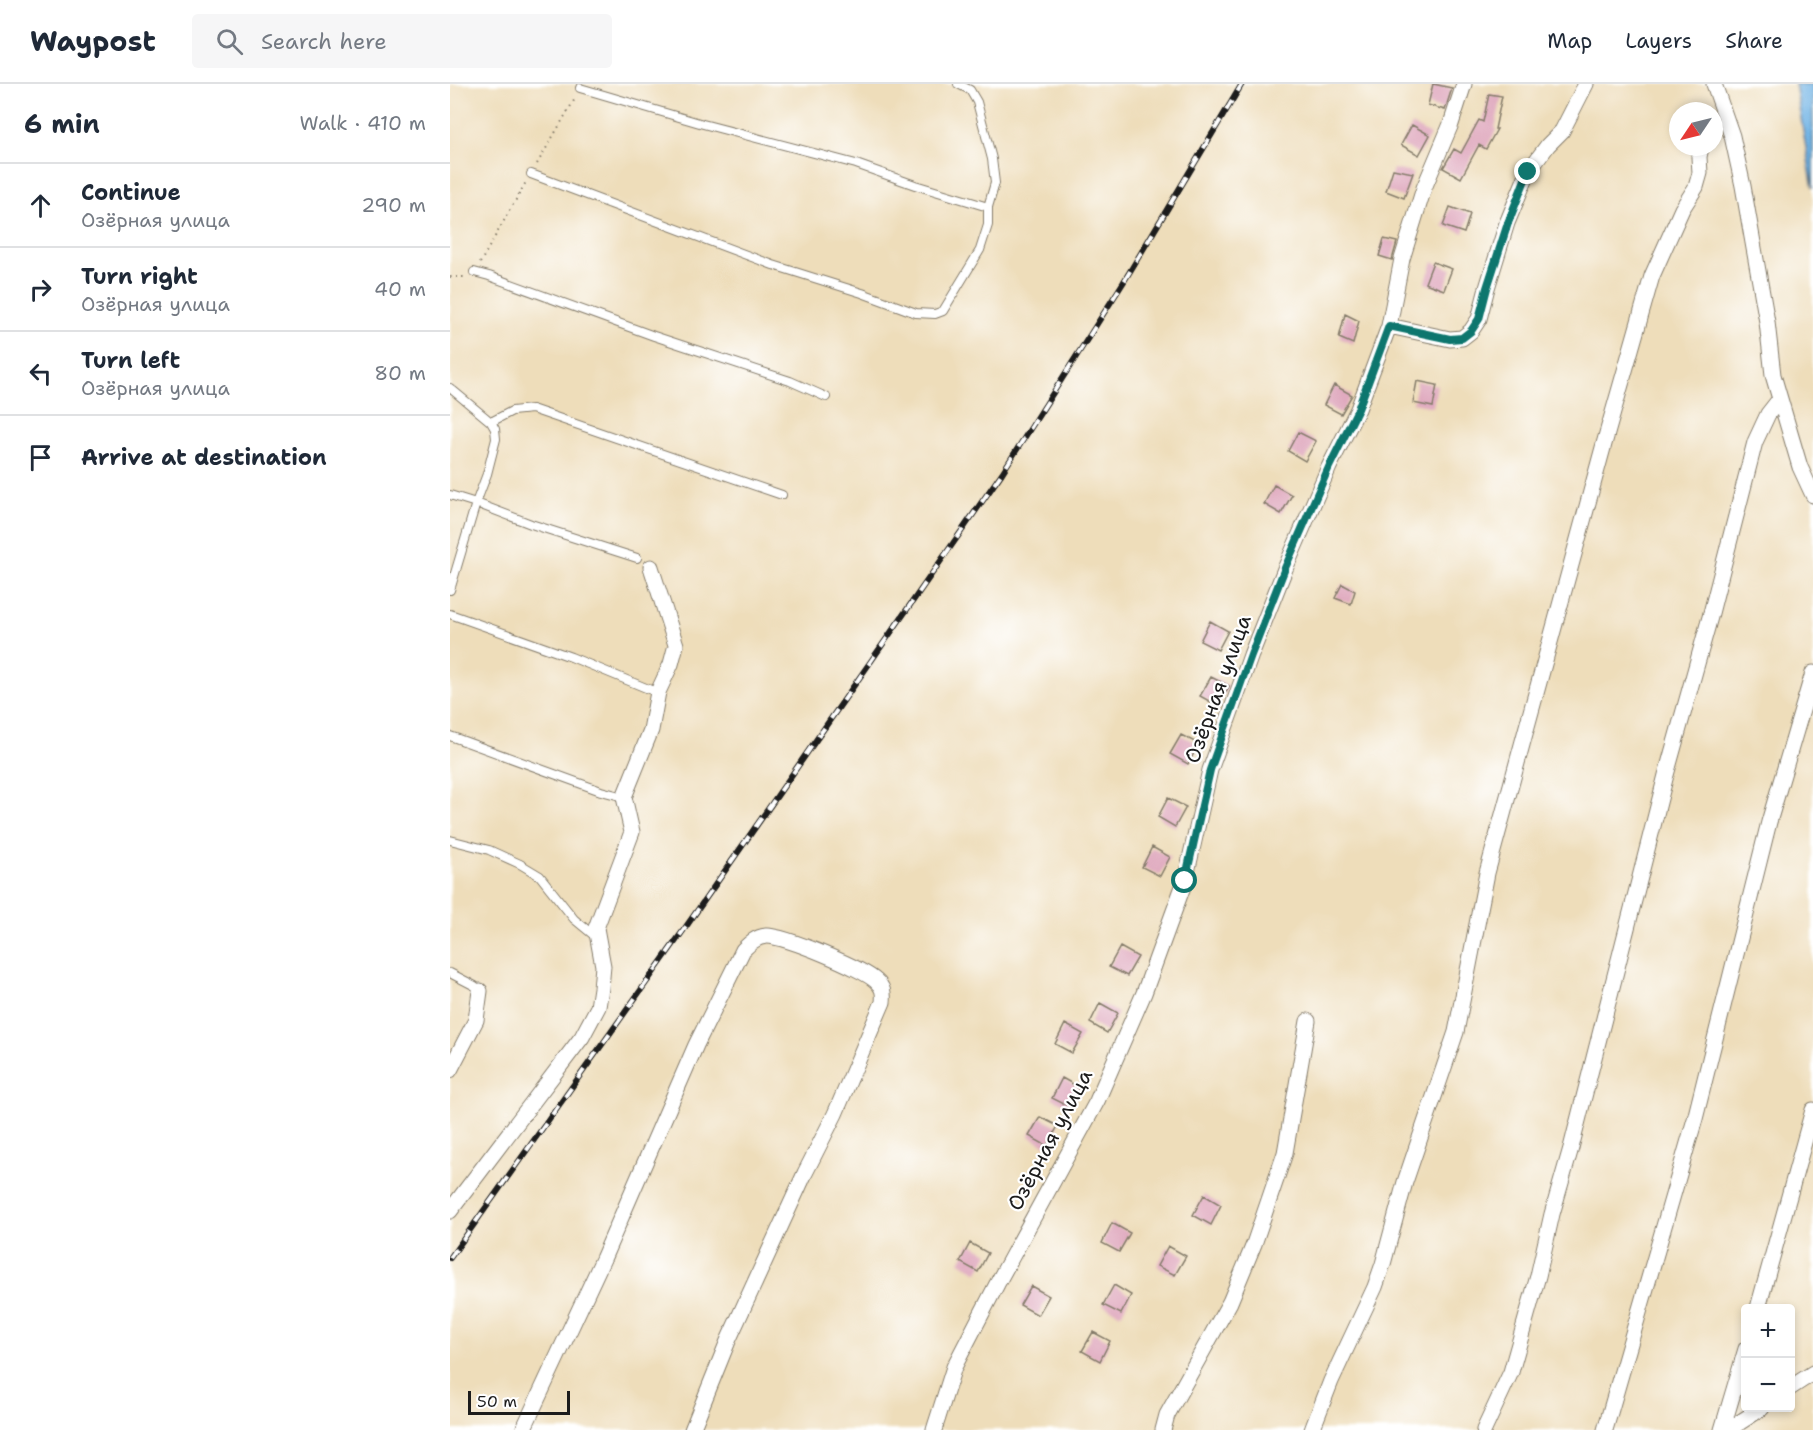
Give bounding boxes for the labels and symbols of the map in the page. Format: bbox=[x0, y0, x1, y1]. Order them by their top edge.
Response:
north arrow bbox=[1669, 102, 1723, 156]
route end bbox=[1514, 158, 1540, 184]
street label: Озёрная улица bbox=[1178, 611, 1258, 767]
route start bbox=[1171, 867, 1197, 893]
street label: Озёрная улица bbox=[1001, 1064, 1099, 1216]
scale bar bbox=[468, 1388, 570, 1416]

